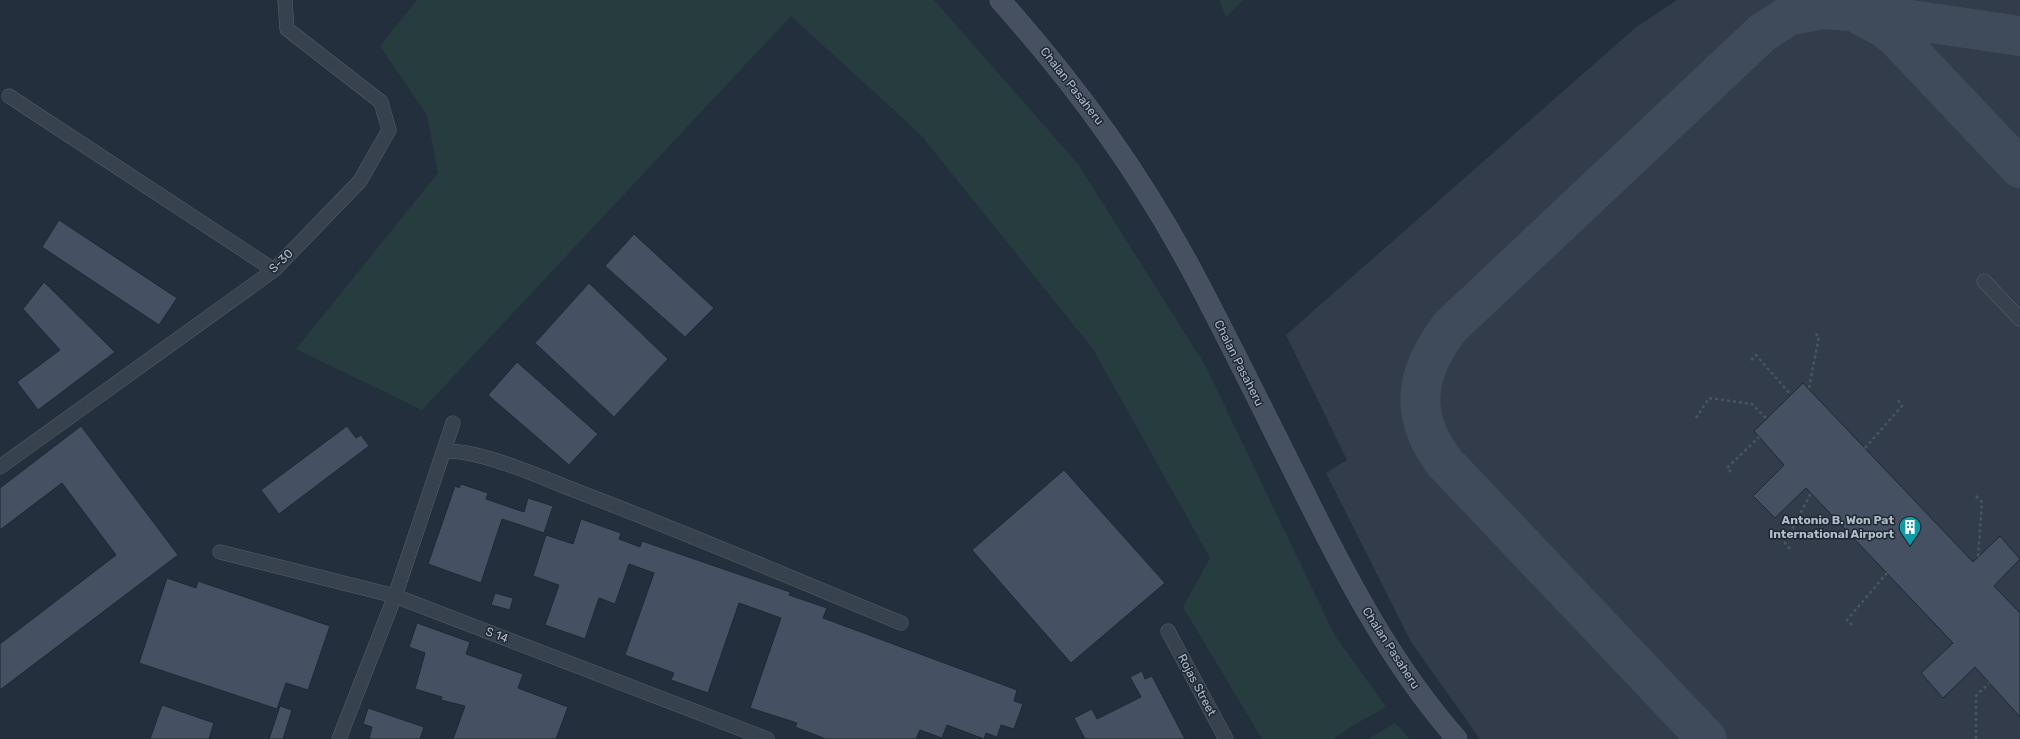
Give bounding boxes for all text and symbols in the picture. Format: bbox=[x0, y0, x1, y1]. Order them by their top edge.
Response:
street label: Chalan Pasaheru bbox=[1037, 44, 1107, 128]
street label: S-30 bbox=[266, 246, 296, 276]
street label: Chalan Pasaheru bbox=[1211, 318, 1267, 408]
place label: Antonio B. Won Pat International Airport bbox=[1769, 513, 1894, 541]
building icon: Antonio B. Won Pat International Airport bbox=[1897, 514, 1923, 547]
street label: Chalan Pasaheru bbox=[1359, 605, 1423, 691]
street label: S 14 bbox=[484, 624, 511, 646]
street label: Rojas Street bbox=[1175, 652, 1219, 719]

